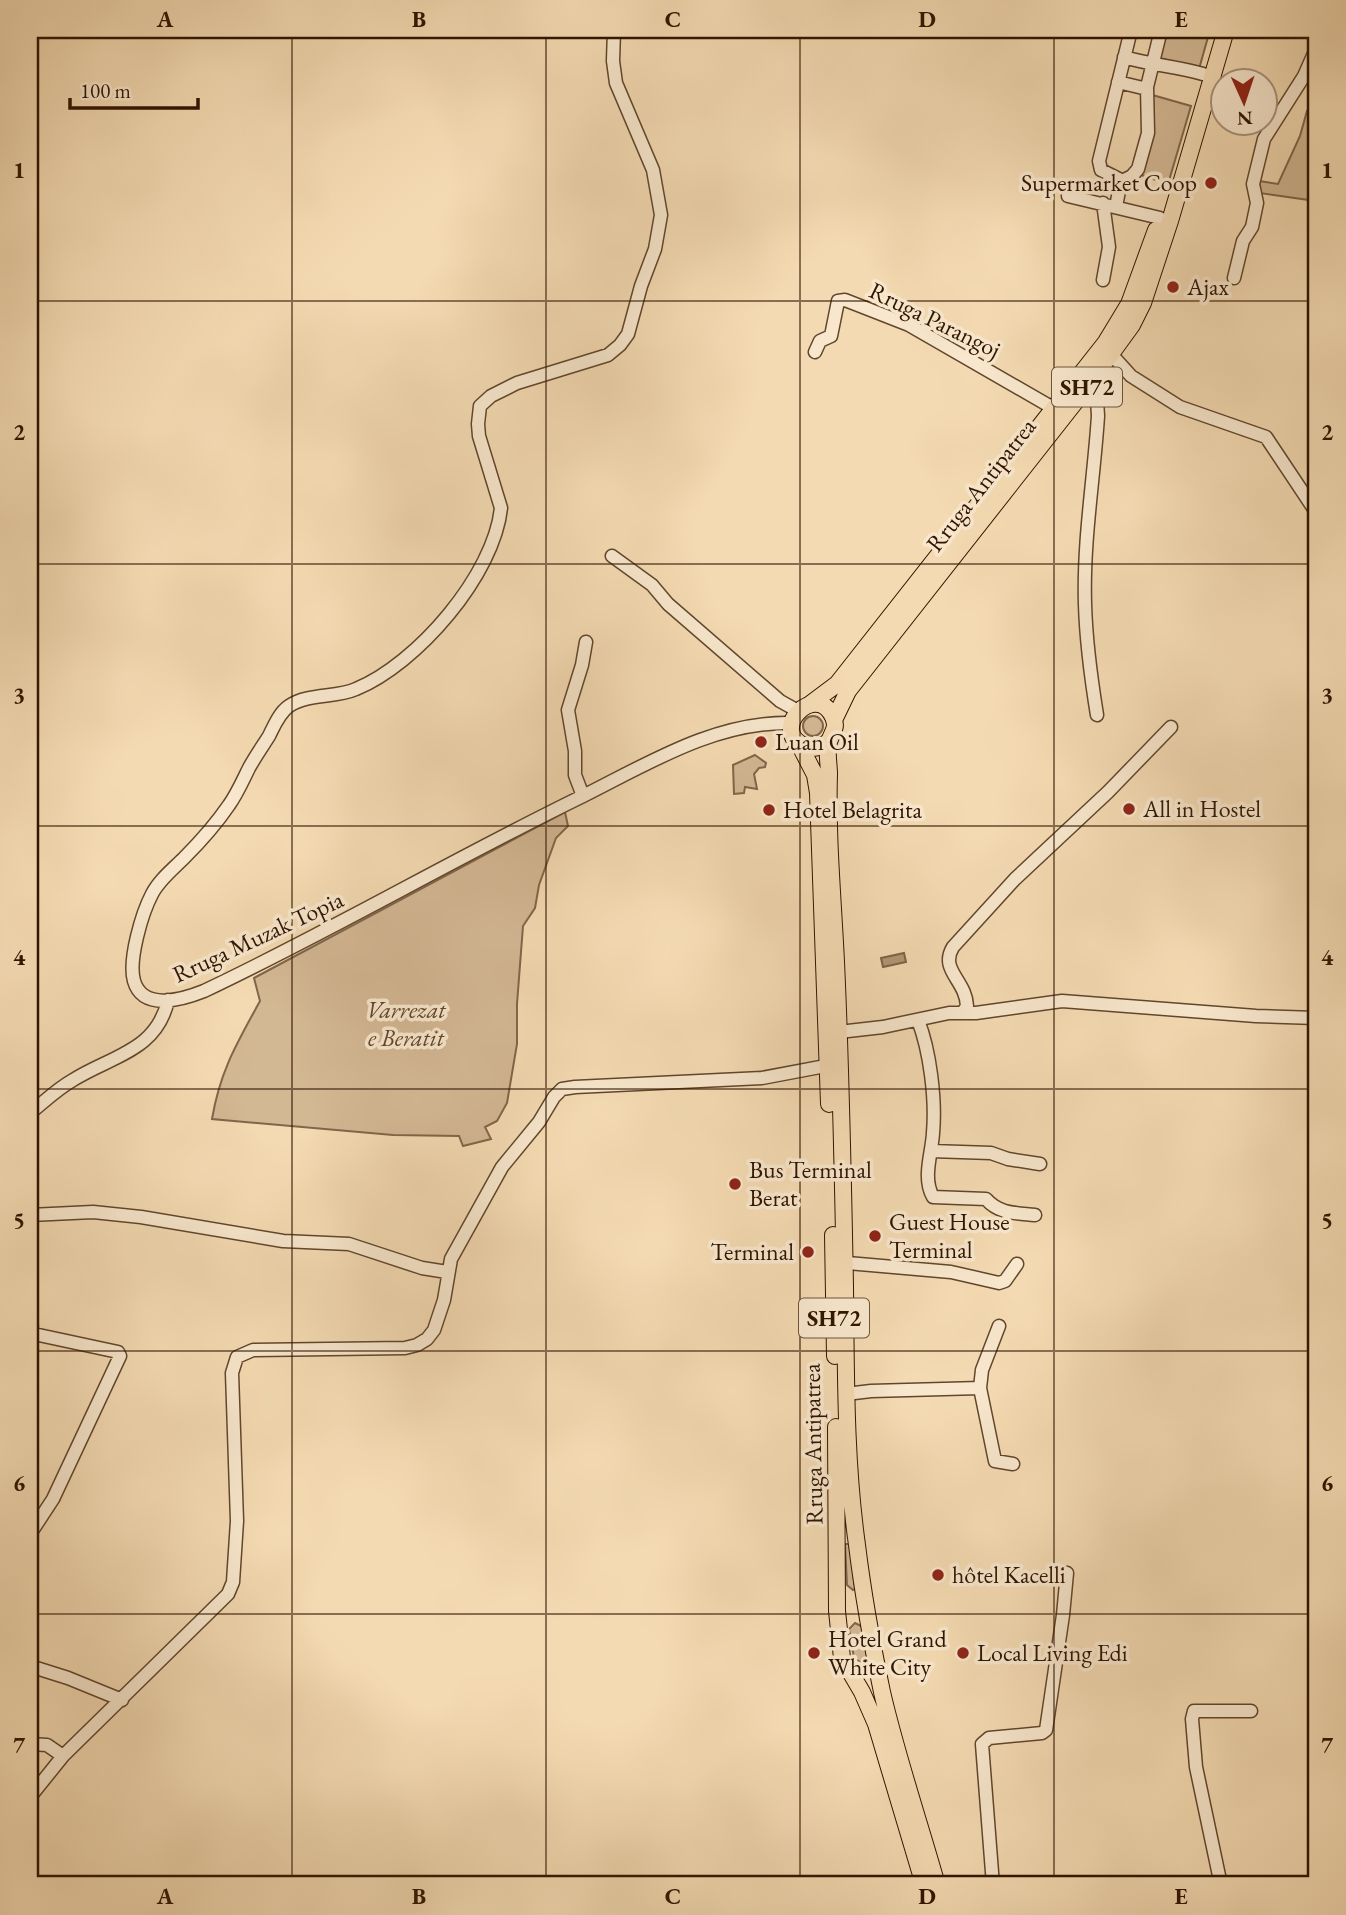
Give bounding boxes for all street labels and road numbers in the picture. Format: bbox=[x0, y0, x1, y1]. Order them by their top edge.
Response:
street label: Rruga Parangoj bbox=[865, 274, 1006, 365]
road number: SH72 bbox=[1052, 368, 1122, 406]
street label: Rruga Antipatrea bbox=[919, 411, 1043, 558]
street label: Rruga Muzak Topia bbox=[167, 883, 349, 990]
road number: SH72 bbox=[799, 1298, 869, 1338]
street label: Rruga Antipatrea bbox=[796, 1363, 829, 1525]

